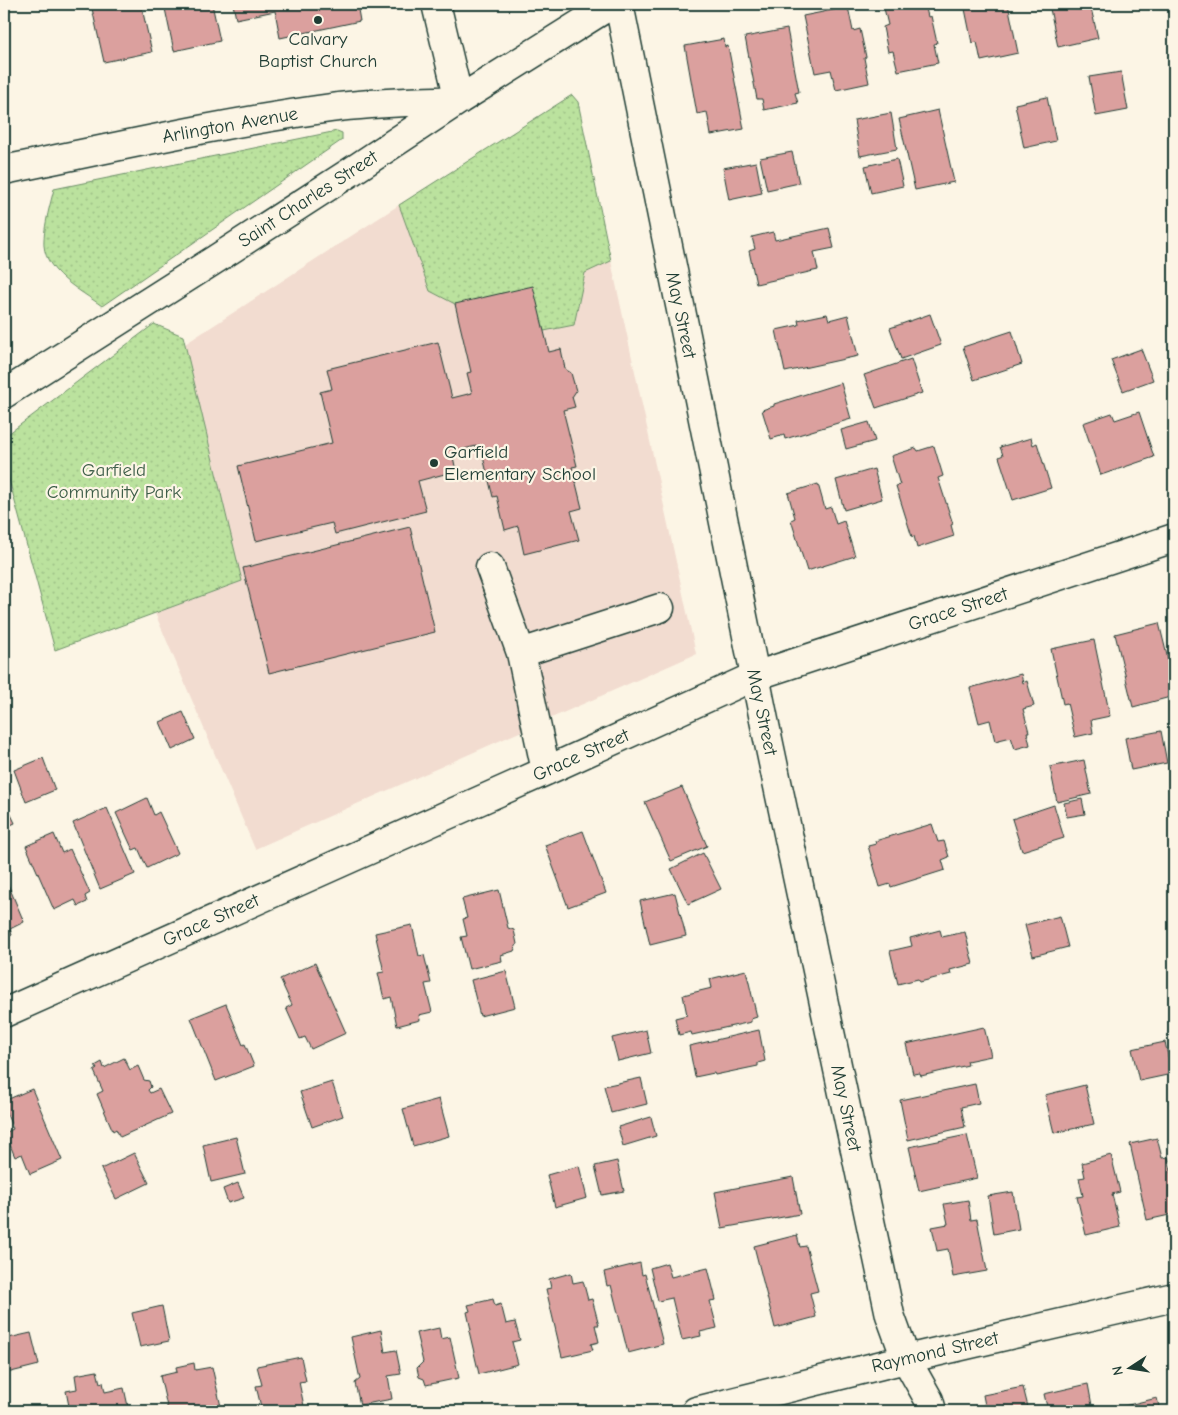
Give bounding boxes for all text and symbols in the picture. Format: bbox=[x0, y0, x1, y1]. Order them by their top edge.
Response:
marker: Calvary Baptist Church bbox=[312, 14, 324, 26]
place label: Calvary Baptist Church bbox=[259, 28, 377, 72]
street label: Arlington Avenue bbox=[160, 102, 300, 148]
street label: Saint Charles Street bbox=[234, 145, 382, 252]
street label: May Street bbox=[661, 270, 701, 361]
place label: Garfield Elementary School bbox=[444, 441, 596, 485]
marker: Garfield Elementary School bbox=[428, 457, 440, 469]
park label: Garfield Community Park bbox=[47, 459, 182, 503]
street label: Grace Street bbox=[906, 582, 1011, 635]
street label: May Street bbox=[742, 667, 782, 758]
street label: Grace Street bbox=[529, 724, 633, 786]
street label: Grace Street bbox=[159, 889, 263, 951]
street label: May Street bbox=[826, 1063, 866, 1154]
street label: Raymond Street bbox=[869, 1327, 1001, 1377]
north arrow bbox=[1106, 1342, 1156, 1392]
text: N bbox=[1109, 1364, 1127, 1377]

